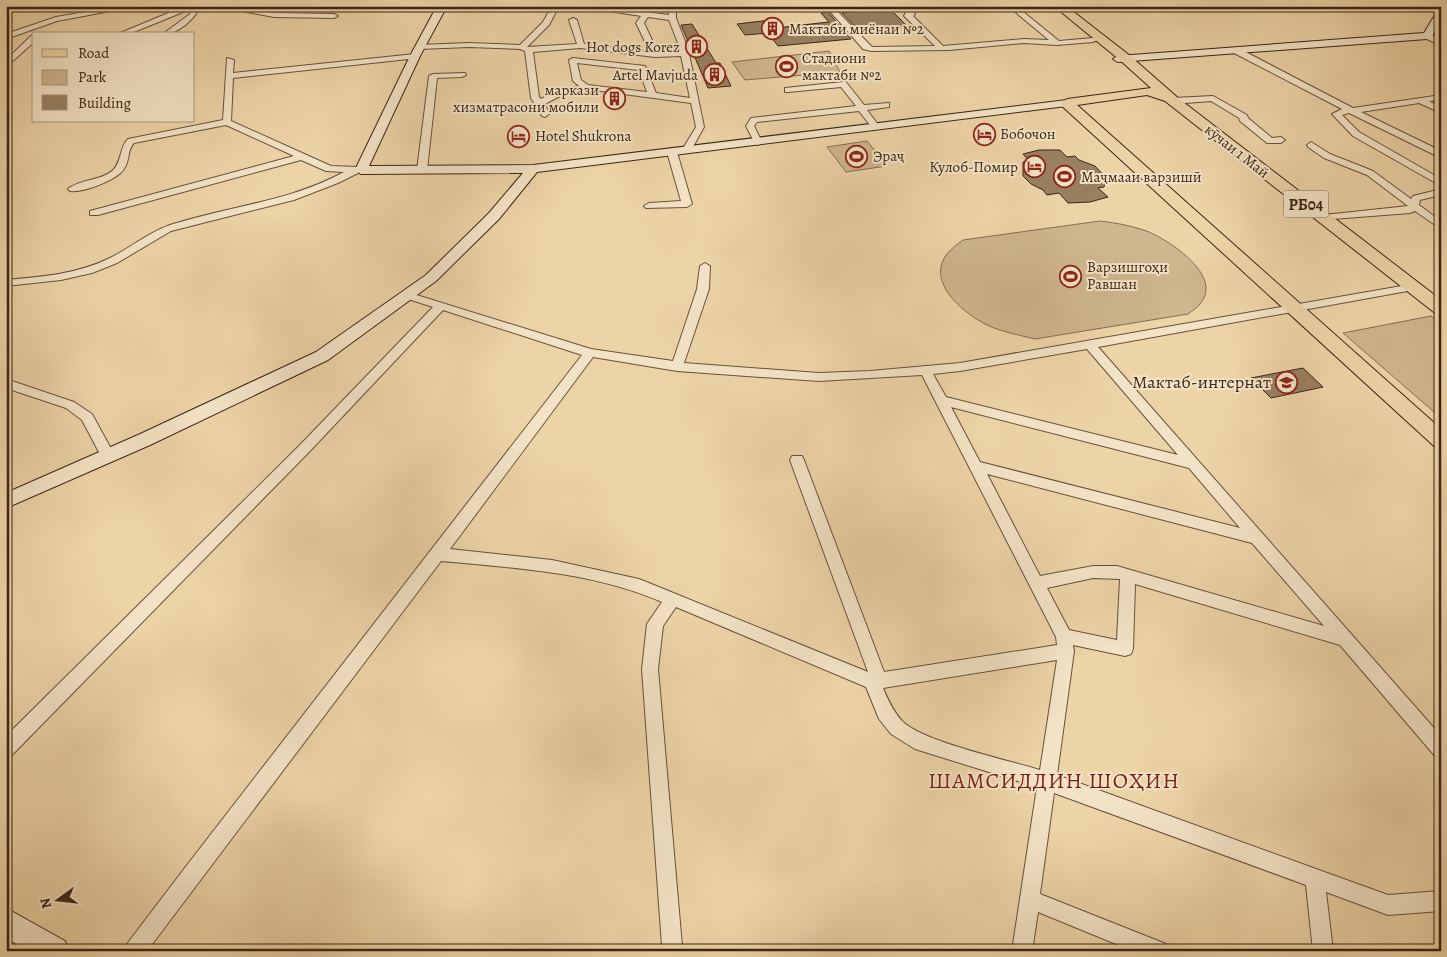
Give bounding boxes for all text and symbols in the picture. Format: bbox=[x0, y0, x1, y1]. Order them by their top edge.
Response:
building icon: Мактаби миёнаи №2 bbox=[761, 17, 785, 41]
place label: Мактаби миёнаи №2 bbox=[789, 19, 924, 39]
legend bbox=[32, 32, 195, 122]
building icon: Hot dogs Korez bbox=[684, 35, 708, 59]
place label: Hot dogs Korez bbox=[586, 37, 680, 57]
text: Road bbox=[78, 43, 110, 63]
place label: Стадиони мактаби №2 bbox=[802, 48, 881, 85]
sports icon: Стадиони мактаби №2 bbox=[774, 55, 798, 79]
building icon: Artel Mavjuda bbox=[702, 63, 726, 87]
place label: Artel Mavjuda bbox=[612, 65, 698, 85]
text: Park bbox=[78, 67, 107, 87]
place label: маркази хизматрасони мобили bbox=[453, 80, 599, 117]
building icon: маркази хизматрасони мобили bbox=[603, 87, 627, 111]
text: Building bbox=[78, 93, 131, 113]
street label: кӯчаи 1 Май bbox=[1201, 119, 1274, 183]
hotel icon: Бобочон bbox=[972, 122, 996, 146]
hotel icon: Hotel Shukrona bbox=[507, 124, 531, 148]
place label: Бобочон bbox=[1000, 124, 1056, 144]
place label: Hotel Shukrona bbox=[535, 126, 631, 146]
sports icon: Эраҷ bbox=[845, 144, 869, 168]
place label: Эраҷ bbox=[873, 146, 904, 166]
hotel icon: Кулоб-Помир bbox=[1022, 155, 1046, 179]
place label: Кулоб-Помир bbox=[929, 157, 1018, 177]
sports icon: Маҷмааи варзишӣ bbox=[1053, 165, 1077, 189]
place label: Маҷмааи варзишӣ bbox=[1081, 167, 1202, 187]
road number: РБ04 bbox=[1284, 190, 1328, 218]
place label: Варзишгоҳи Равшан bbox=[1087, 257, 1168, 294]
sports icon: Варзишгоҳи Равшан bbox=[1059, 264, 1083, 288]
place label: Мактаб-интернат bbox=[1132, 370, 1271, 394]
school or university icon: Мактаб-интернат bbox=[1275, 370, 1299, 394]
district label: ШАМСИДДИН ШОҲИН bbox=[928, 766, 1180, 796]
north arrow bbox=[32, 874, 82, 924]
text: N bbox=[35, 896, 56, 911]

